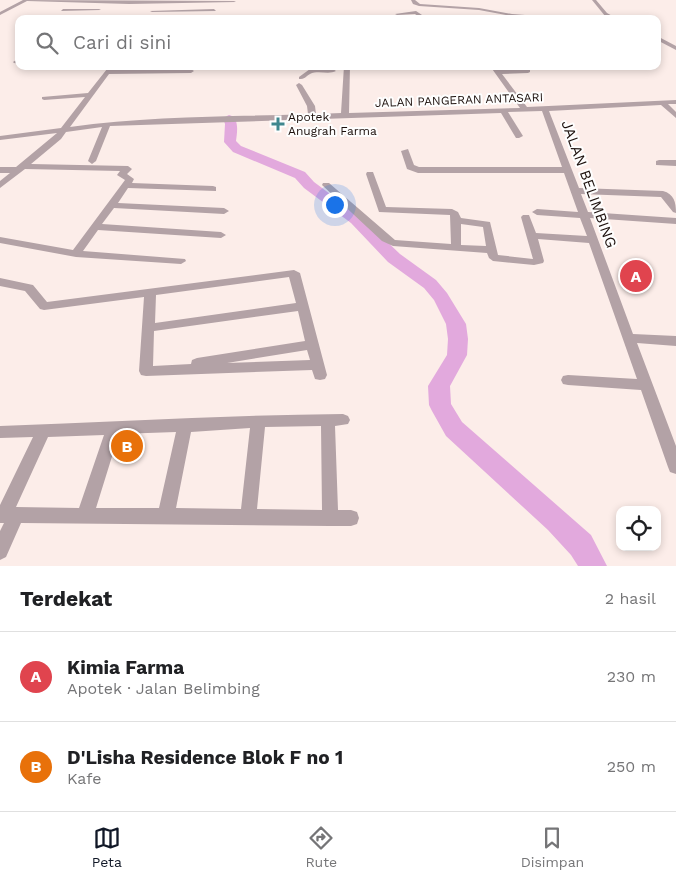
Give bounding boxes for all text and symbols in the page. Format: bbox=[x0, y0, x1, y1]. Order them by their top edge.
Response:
search box bbox=[15, 15, 661, 70]
icon: search bbox=[33, 29, 61, 57]
text: Cari di sini bbox=[73, 31, 171, 54]
street label: JALAN PANGERAN ANTASARI bbox=[375, 90, 543, 110]
place label: Apotek Anugrah Farma bbox=[288, 110, 377, 138]
marker: Apotek Anugrah Farma bbox=[272, 118, 284, 130]
street label: JALAN BELIMBING bbox=[558, 118, 620, 250]
your location bbox=[322, 192, 348, 218]
pin: A bbox=[620, 257, 652, 295]
pin: B bbox=[111, 427, 143, 465]
map controls bbox=[616, 506, 661, 551]
button: locate bbox=[616, 506, 661, 551]
text: Terdekat bbox=[20, 586, 112, 611]
text: 2 hasil bbox=[605, 589, 656, 608]
text: Kimia Farma bbox=[67, 656, 184, 679]
text: A bbox=[31, 667, 41, 686]
text: 230 m bbox=[607, 667, 656, 686]
text: Apotek · Jalan Belimbing bbox=[67, 679, 260, 698]
text: D'Lisha Residence Blok F no 1 bbox=[67, 746, 343, 769]
text: B bbox=[31, 757, 41, 776]
text: 250 m bbox=[607, 757, 656, 776]
text: Kafe bbox=[67, 769, 102, 788]
tab: Peta bbox=[92, 824, 122, 870]
tab: Rute bbox=[305, 824, 337, 870]
tab: Disimpan bbox=[521, 824, 584, 870]

